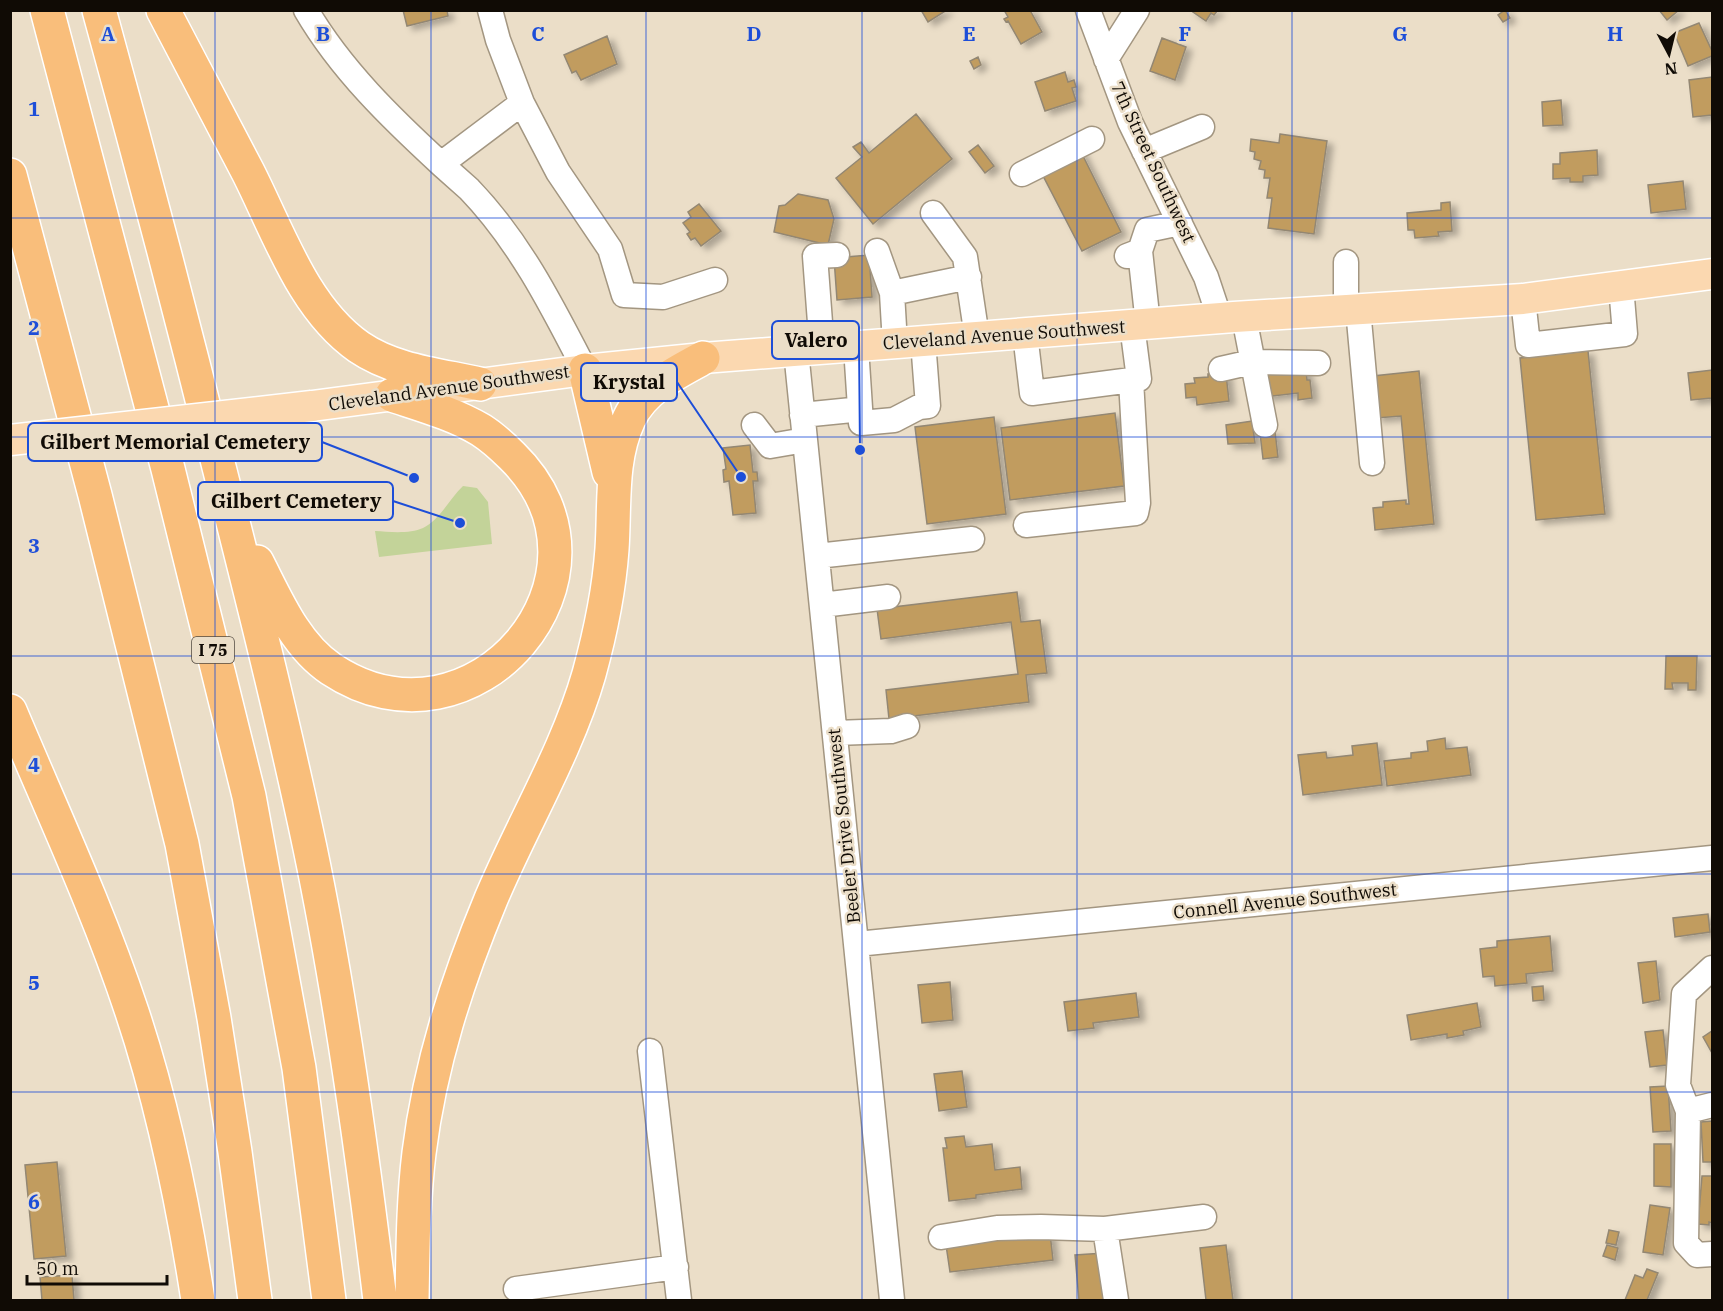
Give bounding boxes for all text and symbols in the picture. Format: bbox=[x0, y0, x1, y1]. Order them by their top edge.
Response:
text: A bbox=[101, 20, 115, 47]
text: B bbox=[316, 20, 330, 47]
text: C bbox=[531, 20, 545, 47]
text: D bbox=[746, 20, 762, 47]
text: E bbox=[962, 20, 976, 47]
text: F bbox=[1179, 20, 1191, 47]
text: G bbox=[1392, 20, 1408, 47]
text: H bbox=[1607, 20, 1623, 47]
north arrow bbox=[1639, 24, 1699, 84]
text: N bbox=[1663, 58, 1678, 80]
street label: 7th Street Southwest bbox=[1106, 78, 1201, 246]
text: 1 bbox=[28, 95, 40, 122]
text: 2 bbox=[28, 314, 40, 341]
street label: Cleveland Avenue Southwest bbox=[882, 315, 1126, 354]
callout: Valero bbox=[772, 321, 859, 359]
text: Valero bbox=[784, 326, 848, 353]
street label: Cleveland Avenue Southwest bbox=[327, 359, 571, 416]
callout: Krystal bbox=[581, 363, 677, 401]
text: Krystal bbox=[593, 368, 665, 395]
callout: Gilbert Memorial Cemetery bbox=[28, 423, 322, 461]
text: Gilbert Memorial Cemetery bbox=[40, 428, 311, 455]
callout: Gilbert Cemetery bbox=[198, 482, 393, 520]
text: Gilbert Cemetery bbox=[211, 487, 382, 514]
text: 3 bbox=[28, 532, 40, 559]
road number: I 75 bbox=[192, 637, 234, 663]
street label: Beeler Drive Southwest bbox=[822, 727, 865, 925]
text: 4 bbox=[28, 751, 40, 778]
street label: Connell Avenue Southwest bbox=[1172, 877, 1398, 924]
text: 5 bbox=[28, 969, 40, 996]
text: 6 bbox=[28, 1188, 40, 1215]
scale bar bbox=[27, 1248, 166, 1286]
text: 50 m bbox=[36, 1257, 79, 1280]

